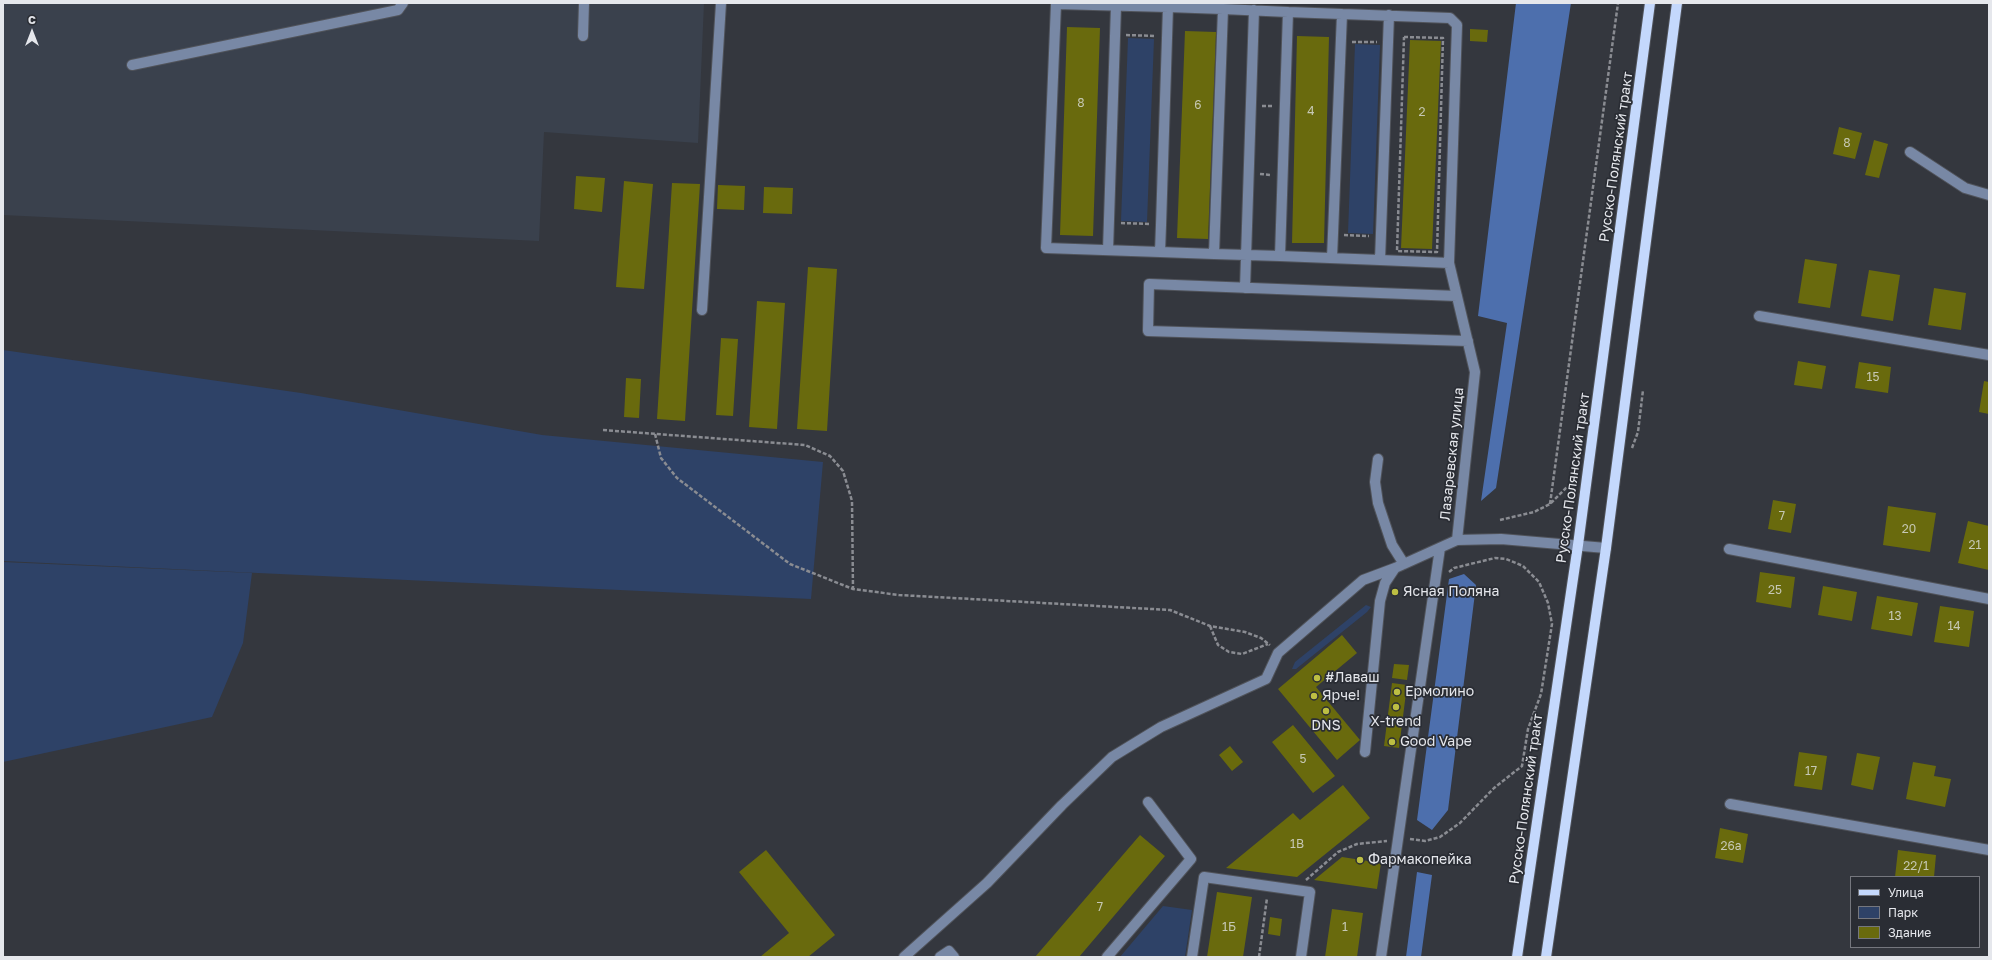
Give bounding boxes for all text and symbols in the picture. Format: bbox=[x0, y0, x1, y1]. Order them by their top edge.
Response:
north arrow bbox=[12, 12, 52, 52]
text: С bbox=[28, 13, 36, 26]
street label: Русско-Полянский тракт bbox=[1596, 71, 1636, 243]
house number: 8 bbox=[1077, 96, 1085, 110]
house number: 6 bbox=[1194, 98, 1202, 112]
house number: 4 bbox=[1307, 104, 1315, 118]
house number: 2 bbox=[1419, 105, 1425, 119]
house number: 8 bbox=[1843, 136, 1851, 150]
house number: 15 bbox=[1867, 370, 1879, 384]
street label: Лазаревская улица bbox=[1437, 387, 1467, 521]
street label: Русско-Полянский тракт bbox=[1553, 392, 1593, 564]
house number: 7 bbox=[1779, 509, 1785, 523]
house number: 20 bbox=[1902, 522, 1916, 536]
house number: 21 bbox=[1969, 538, 1981, 552]
house number: 25 bbox=[1768, 583, 1782, 597]
place label: Ясная Поляна bbox=[1403, 584, 1500, 600]
marker: Ясная Поляна bbox=[1390, 587, 1400, 597]
house number: 13 bbox=[1889, 609, 1901, 623]
house number: 14 bbox=[1947, 619, 1961, 633]
place label: #Лаваш bbox=[1325, 670, 1380, 686]
marker: #Лаваш bbox=[1312, 673, 1322, 683]
place label: Ермолино bbox=[1405, 684, 1474, 700]
marker: Ермолино bbox=[1392, 687, 1402, 697]
place label: Ярче! bbox=[1322, 688, 1360, 704]
marker: Ярче! bbox=[1309, 691, 1319, 701]
marker: X-trend bbox=[1391, 702, 1401, 712]
marker: DNS bbox=[1321, 706, 1331, 716]
street label: Русско-Полянский тракт bbox=[1506, 713, 1546, 885]
place label: X-trend bbox=[1371, 714, 1421, 730]
place label: DNS bbox=[1311, 718, 1341, 734]
place label: Good Vape bbox=[1400, 734, 1472, 750]
marker: Good Vape bbox=[1387, 737, 1397, 747]
house number: 5 bbox=[1300, 752, 1306, 766]
house number: 17 bbox=[1805, 764, 1817, 778]
house number: 1В bbox=[1290, 837, 1304, 851]
house number: 26а bbox=[1721, 839, 1741, 853]
place label: Фармакопейка bbox=[1368, 852, 1472, 868]
marker: Фармакопейка bbox=[1355, 855, 1365, 865]
house number: 22/1 bbox=[1903, 859, 1929, 873]
legend bbox=[1850, 876, 1980, 948]
text: Улица bbox=[1888, 885, 1924, 900]
house number: 7 bbox=[1097, 900, 1103, 914]
text: Парк bbox=[1888, 905, 1918, 920]
house number: 1Б bbox=[1222, 920, 1236, 934]
house number: 1 bbox=[1342, 920, 1348, 934]
text: Здание bbox=[1888, 925, 1931, 940]

